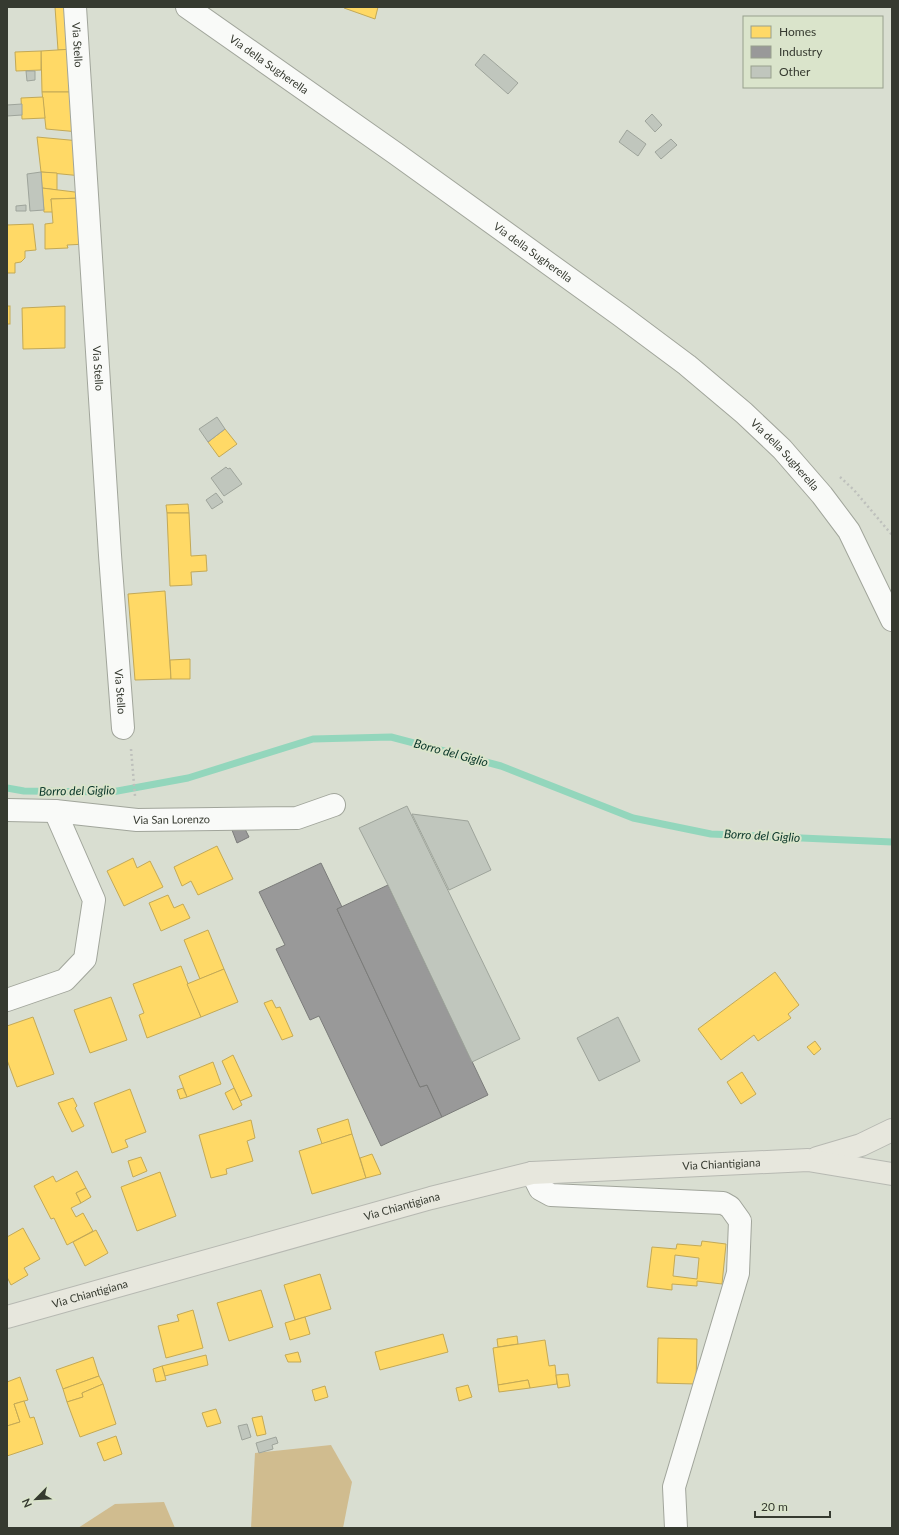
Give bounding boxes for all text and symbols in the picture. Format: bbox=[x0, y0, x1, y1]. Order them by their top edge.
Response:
legend bbox=[743, 16, 883, 88]
street label: Via Stello bbox=[70, 22, 86, 68]
text: Homes bbox=[779, 24, 816, 39]
street label: Via della Sugherella bbox=[227, 32, 311, 96]
text: Industry bbox=[779, 44, 823, 59]
text: Other bbox=[779, 64, 811, 79]
street label: Via della Sugherella bbox=[491, 219, 575, 285]
street label: Via Stello bbox=[91, 345, 107, 391]
street label: Via della Sugherella bbox=[748, 416, 822, 493]
street label: Via Stello bbox=[113, 668, 129, 715]
water label: Borro del Giglio bbox=[412, 735, 490, 770]
water label: Borro del Giglio bbox=[39, 782, 115, 799]
street label: Via San Lorenzo bbox=[132, 812, 210, 826]
water label: Borro del Giglio bbox=[724, 826, 801, 845]
street label: Via Chiantigiana bbox=[682, 1155, 761, 1172]
street label: Via Chiantigiana bbox=[362, 1189, 441, 1223]
street label: Via Chiantigiana bbox=[50, 1276, 129, 1310]
north arrow bbox=[16, 1479, 56, 1519]
scale bar bbox=[755, 1493, 830, 1519]
text: N bbox=[19, 1497, 34, 1510]
text: 20 m bbox=[761, 1499, 788, 1514]

